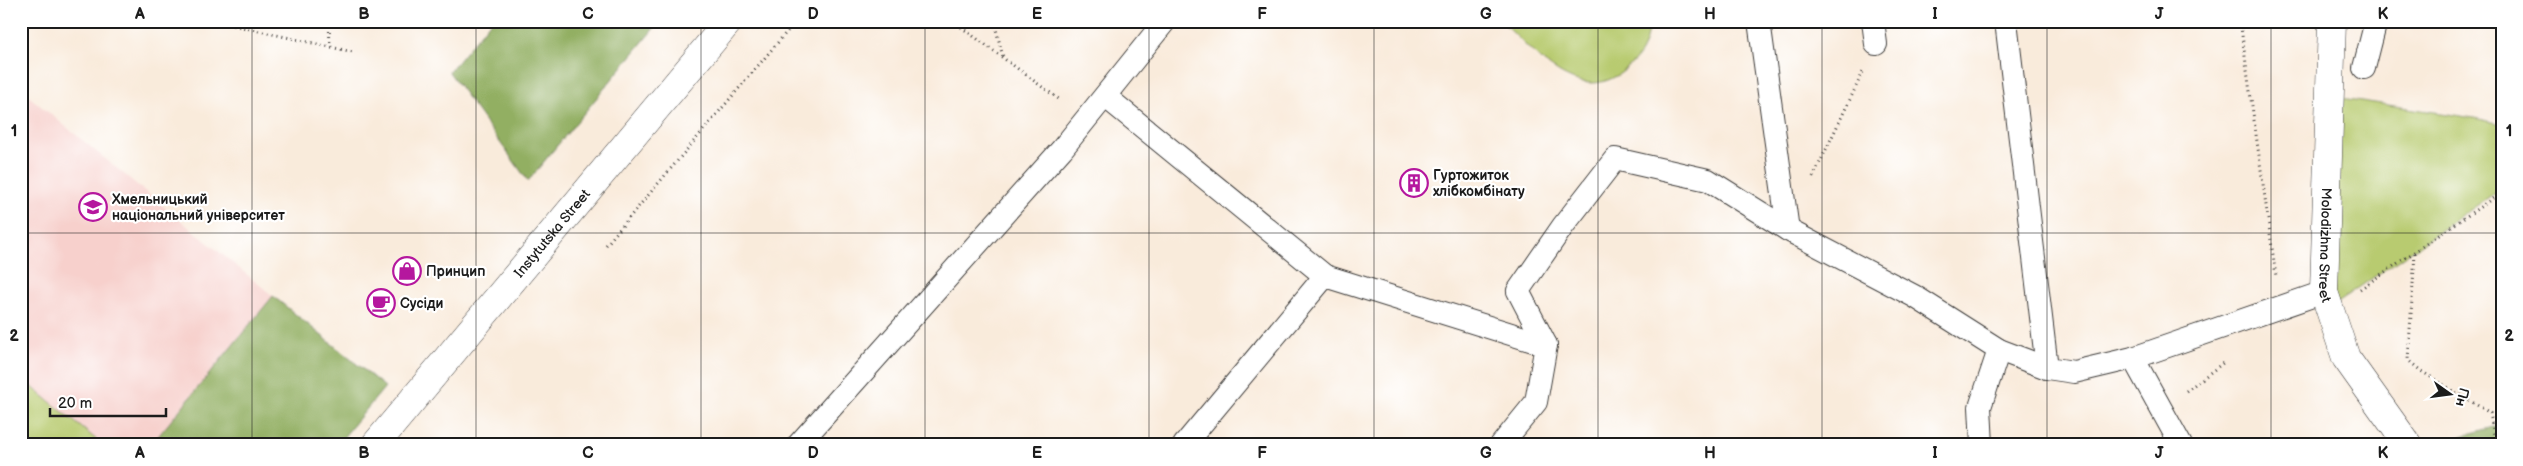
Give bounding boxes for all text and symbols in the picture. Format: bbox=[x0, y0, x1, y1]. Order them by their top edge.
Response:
text: A bbox=[134, 5, 145, 24]
text: B bbox=[358, 5, 370, 24]
text: C bbox=[582, 5, 594, 24]
text: D bbox=[807, 5, 819, 24]
text: E bbox=[1032, 5, 1042, 24]
text: F bbox=[1257, 5, 1267, 24]
text: G bbox=[1480, 5, 1492, 24]
text: H bbox=[1704, 5, 1716, 24]
text: I bbox=[1932, 5, 1938, 24]
text: J bbox=[2155, 5, 2164, 24]
text: K bbox=[2378, 5, 2389, 24]
text: 1 bbox=[11, 122, 17, 141]
text: 1 bbox=[2506, 122, 2512, 141]
place label: Гуртожиток хлібкомбінату bbox=[1433, 167, 1525, 200]
building icon: Гуртожиток хлібкомбінату bbox=[1399, 168, 1429, 198]
street label: Instytutska Street bbox=[511, 185, 594, 281]
street label: Molodizhna Street bbox=[2315, 187, 2335, 305]
place label: Хмельницький національний університет bbox=[111, 191, 285, 224]
school or university icon: Хмельницький національний університет bbox=[78, 192, 108, 222]
shop icon: Принцип bbox=[392, 256, 422, 286]
place label: Принцип bbox=[426, 263, 486, 280]
cafe icon: Сусіди bbox=[366, 288, 396, 318]
place label: Сусіди bbox=[400, 295, 443, 312]
text: 2 bbox=[9, 327, 19, 346]
text: 2 bbox=[2504, 327, 2514, 346]
north arrow bbox=[2426, 368, 2476, 418]
scale bar bbox=[50, 386, 166, 418]
text: Пн bbox=[2452, 386, 2473, 408]
text: 20 m bbox=[58, 394, 92, 413]
text: A bbox=[134, 444, 145, 463]
text: B bbox=[358, 444, 370, 463]
text: C bbox=[582, 444, 594, 463]
text: D bbox=[807, 444, 819, 463]
text: E bbox=[1032, 444, 1042, 463]
text: F bbox=[1257, 444, 1267, 463]
text: G bbox=[1480, 444, 1492, 463]
text: H bbox=[1704, 444, 1716, 463]
text: I bbox=[1932, 444, 1938, 463]
text: J bbox=[2155, 444, 2164, 463]
text: K bbox=[2378, 444, 2389, 463]

